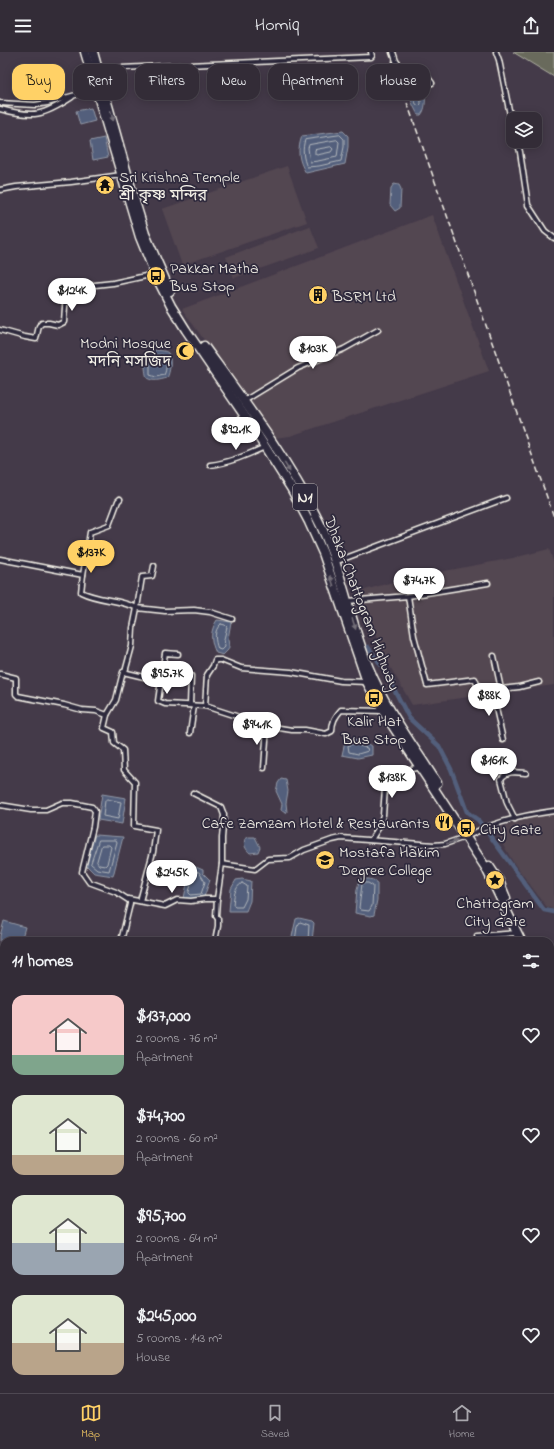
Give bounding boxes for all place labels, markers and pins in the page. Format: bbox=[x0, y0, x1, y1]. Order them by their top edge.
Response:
place label: Sri Krishna Temple শ্রী কৃষ্ণ মন্দির bbox=[118, 166, 241, 208]
temple icon: Sri Krishna Temple শ্রী কৃষ্ণ মন্দির bbox=[94, 174, 116, 196]
place label: Pakkar Matha Bus Stop bbox=[169, 257, 259, 299]
bus stop icon: Pakkar Matha Bus Stop bbox=[145, 265, 167, 287]
pin: $124K bbox=[44, 278, 100, 312]
building icon: BSRM Ltd bbox=[307, 284, 329, 306]
place label: BSRM Ltd bbox=[331, 285, 396, 309]
place label: Modni Mosque মদনি মসজিদ bbox=[80, 332, 172, 374]
pin: $103K bbox=[285, 336, 341, 370]
mosque icon: Modni Mosque মদনি মসজিদ bbox=[174, 340, 196, 362]
pin: $92.1K bbox=[203, 417, 269, 451]
pin: $137K bbox=[63, 540, 119, 574]
pin: $74.7K bbox=[386, 568, 452, 602]
pin: $95.7K bbox=[134, 661, 200, 695]
pin: $88K bbox=[465, 683, 513, 717]
bus stop icon: Kalir Hat Bus Stop bbox=[363, 687, 385, 709]
place label: Kalir Hat Bus Stop bbox=[341, 710, 407, 752]
pin: $94.1K bbox=[224, 712, 290, 746]
pin: $161K bbox=[466, 748, 522, 782]
pin: $138K bbox=[364, 765, 420, 799]
restaurant icon: Cafe Zamzam Hotel & Restaurants bbox=[433, 811, 455, 833]
place label: Cafe Zamzam Hotel & Restaurants bbox=[202, 812, 430, 836]
bus stop icon: City Gate bbox=[455, 817, 477, 839]
place label: City Gate bbox=[480, 818, 542, 842]
place label: Mostafa Hakim Degree College bbox=[338, 841, 440, 883]
school or university icon: Mostafa Hakim Degree College bbox=[314, 849, 336, 871]
pin: $245K bbox=[144, 860, 200, 894]
place icon: Chattogram City Gate bbox=[484, 869, 506, 891]
place label: Chattogram City Gate bbox=[456, 892, 534, 934]

